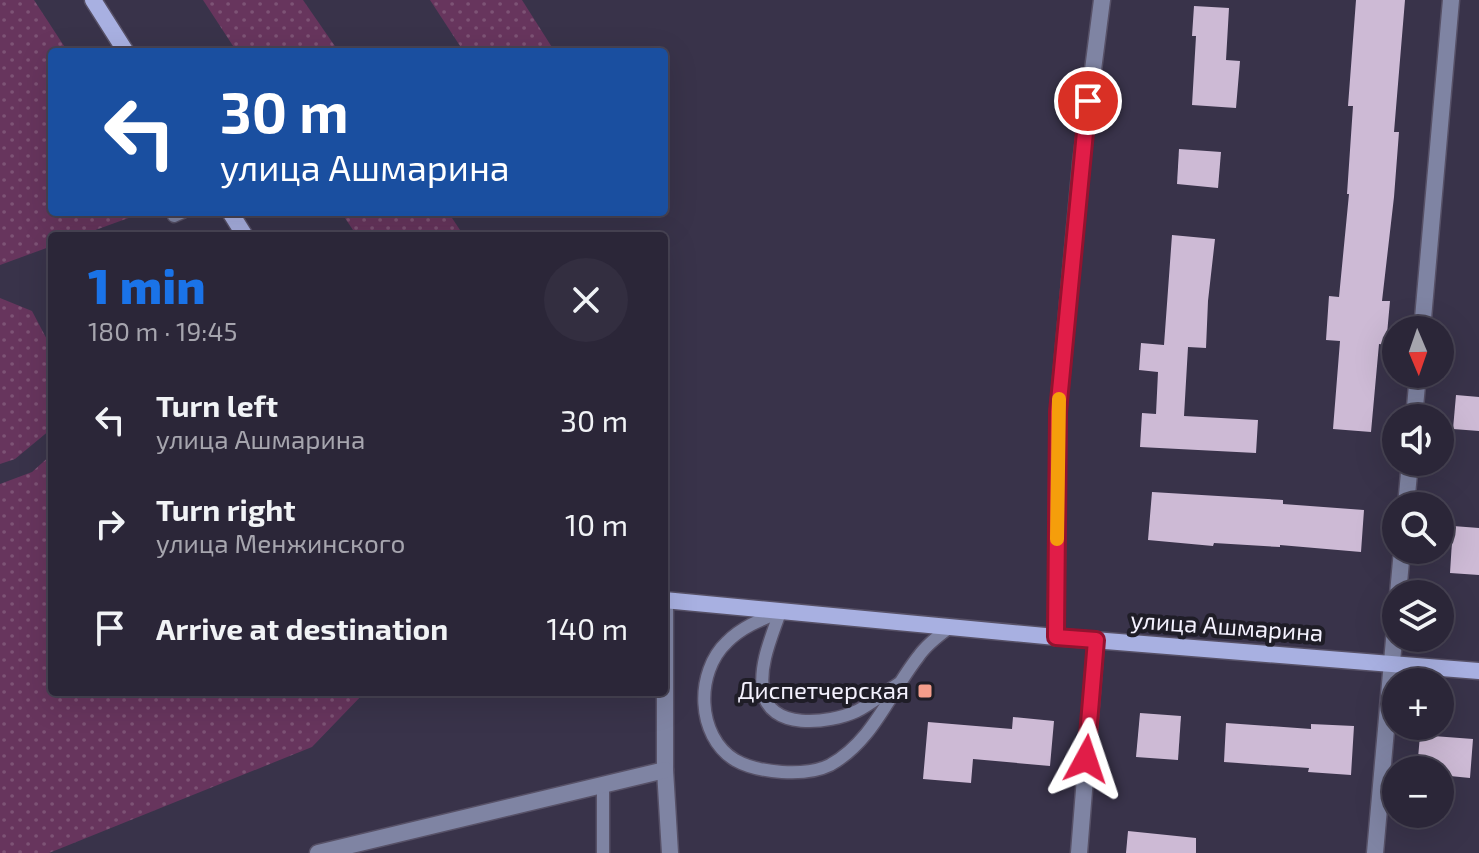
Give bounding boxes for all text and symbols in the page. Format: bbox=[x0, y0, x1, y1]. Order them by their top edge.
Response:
pin bbox=[1054, 67, 1122, 135]
text: 30 m bbox=[220, 77, 349, 144]
icon: arrive bbox=[1066, 79, 1110, 123]
icon: left bbox=[88, 80, 192, 184]
text: улица Ашмарина bbox=[220, 145, 510, 188]
text: 1 min bbox=[88, 256, 206, 314]
button: close bbox=[544, 258, 628, 342]
text: 180 m · 19:45 bbox=[88, 315, 237, 346]
north arrow bbox=[1382, 316, 1454, 388]
map controls bbox=[1382, 316, 1454, 828]
text: Turn left bbox=[156, 387, 278, 423]
icon: left bbox=[88, 398, 132, 442]
text: 30 m bbox=[560, 402, 628, 438]
button: sound bbox=[1382, 404, 1454, 476]
text: улица Ашмарина bbox=[156, 423, 365, 454]
text: Turn right bbox=[156, 491, 296, 527]
button: search bbox=[1382, 492, 1454, 564]
icon: right bbox=[88, 502, 132, 546]
text: 10 m bbox=[565, 506, 628, 542]
text: улица Менжинского bbox=[156, 527, 405, 558]
button: layers bbox=[1382, 580, 1454, 652]
street label: улица Ашмарина bbox=[1130, 604, 1324, 648]
icon: arrive bbox=[88, 606, 132, 650]
text: Arrive at destination bbox=[156, 610, 448, 646]
text: 140 m bbox=[547, 610, 628, 646]
button: + bbox=[1382, 668, 1454, 740]
place label: Диспетчерская bbox=[738, 675, 909, 704]
marker: Диспетчерская bbox=[916, 682, 934, 700]
position arrow bbox=[1044, 717, 1128, 801]
button: − bbox=[1382, 756, 1454, 828]

